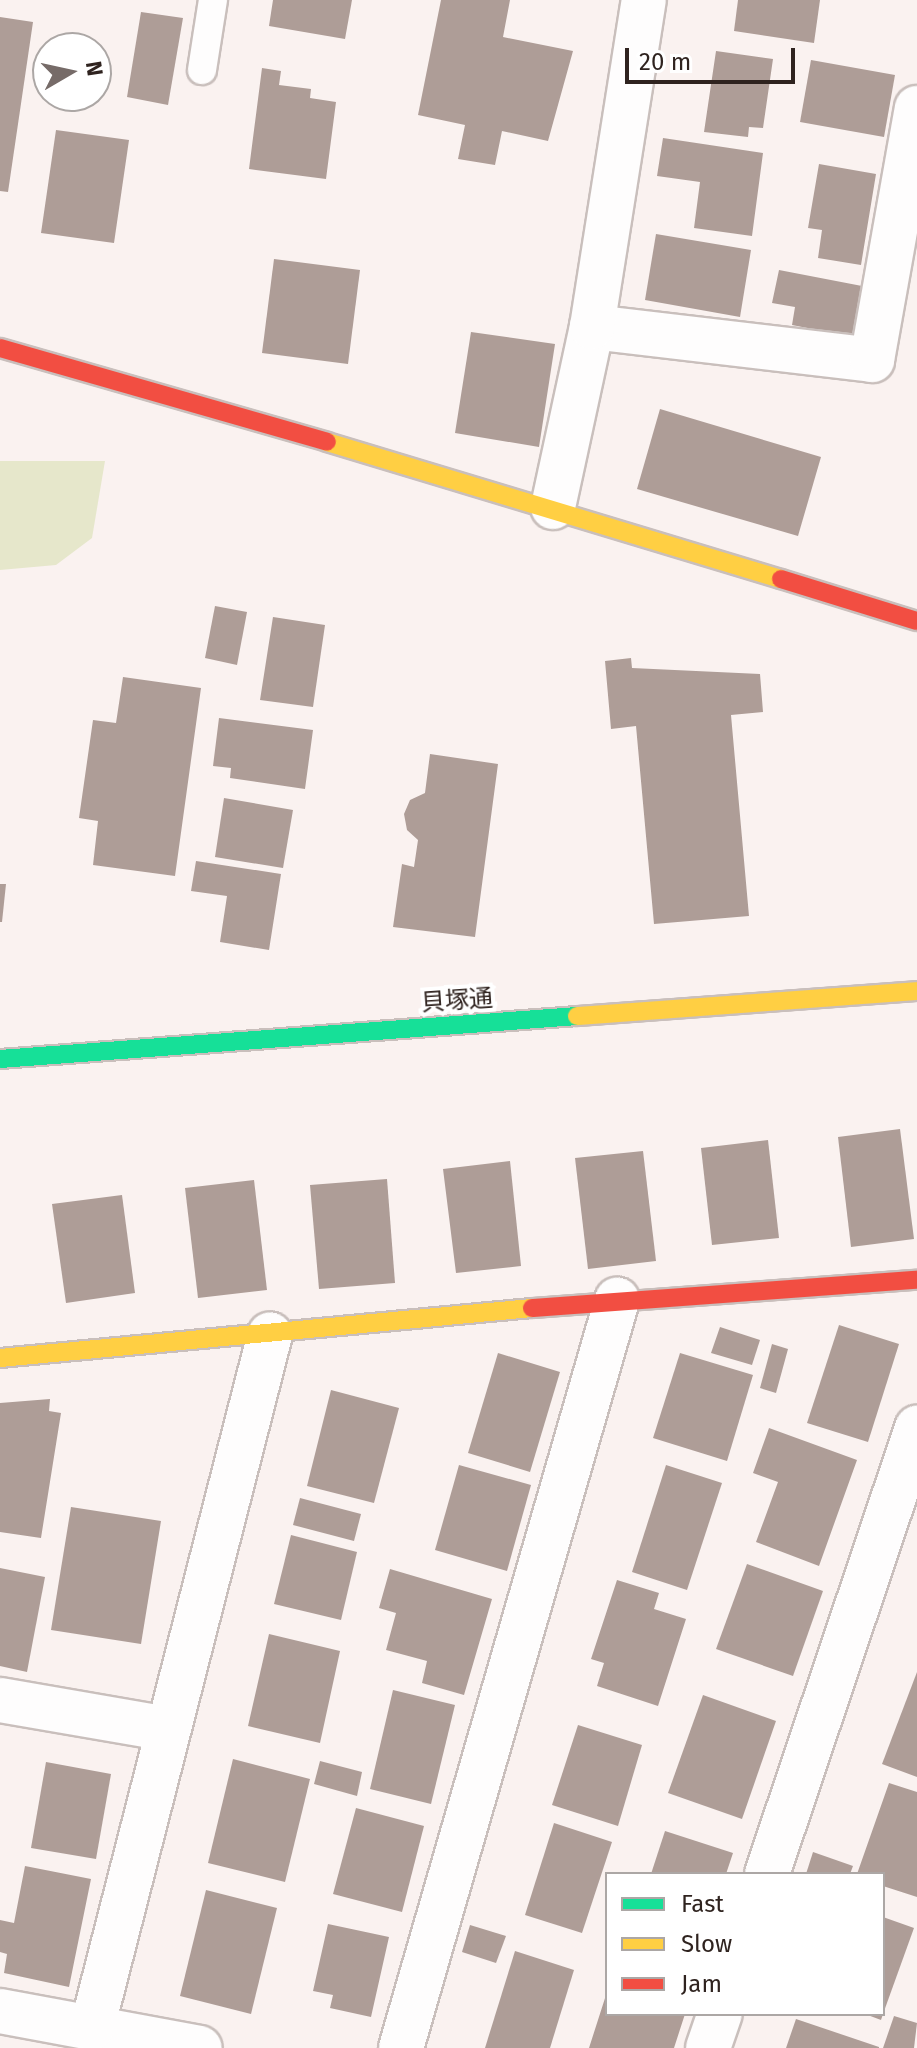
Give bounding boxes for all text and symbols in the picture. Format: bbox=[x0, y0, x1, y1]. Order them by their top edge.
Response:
north arrow bbox=[32, 32, 112, 112]
scale bar bbox=[629, 32, 799, 82]
text: 20 m bbox=[639, 48, 691, 76]
text: N bbox=[80, 59, 109, 78]
street label: 貝塚通 bbox=[420, 984, 494, 1018]
legend bbox=[605, 1872, 885, 2016]
text: Fast bbox=[681, 1890, 724, 1918]
text: Slow bbox=[681, 1930, 732, 1958]
text: Jam bbox=[681, 1970, 722, 1998]

